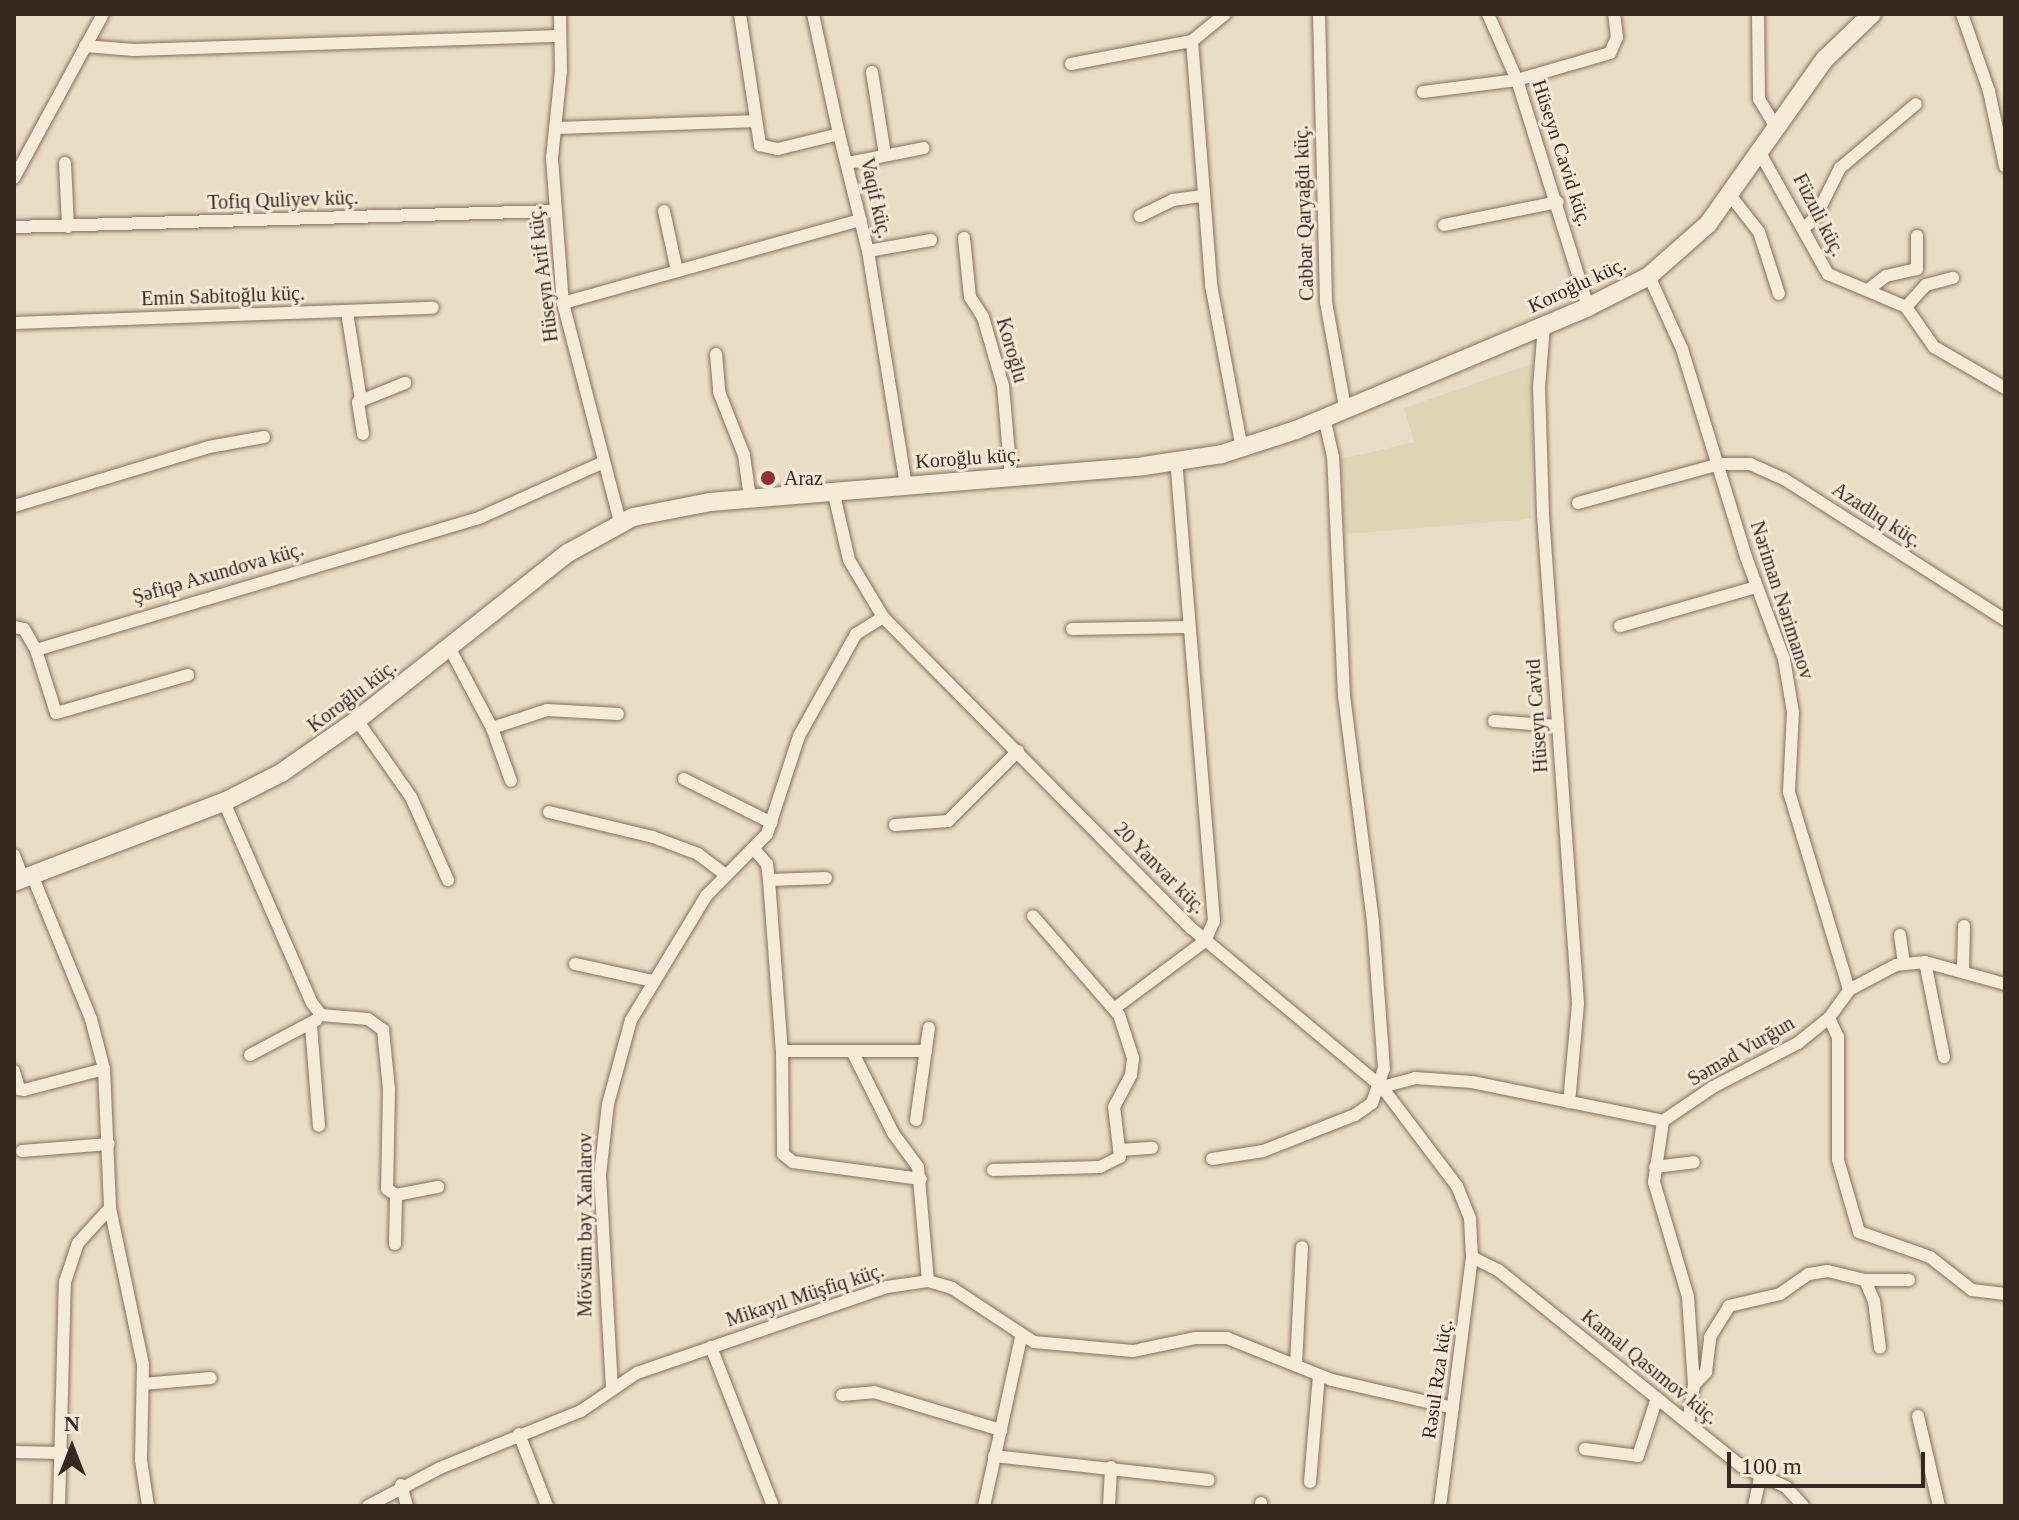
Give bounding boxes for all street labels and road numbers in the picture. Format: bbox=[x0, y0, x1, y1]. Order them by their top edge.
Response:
street label: Hüseyn Cavid küç. bbox=[1527, 77, 1597, 229]
street label: Cabbar Qaryağdı küç. bbox=[1289, 125, 1319, 301]
street label: Vaqif küç. bbox=[855, 155, 897, 241]
street label: Füzuli küç. bbox=[1788, 169, 1850, 261]
street label: Tofiq Quliyev küç. bbox=[207, 185, 359, 215]
street label: Hüseyn Arif küç. bbox=[523, 204, 563, 344]
street label: Koroğlu küç. bbox=[1524, 252, 1630, 318]
street label: Emin Sabitoğlu küç. bbox=[141, 281, 305, 311]
street label: Koroğlu bbox=[991, 315, 1033, 385]
street label: Koroğlu küç. bbox=[915, 442, 1021, 474]
street label: Azadlıq küç. bbox=[1828, 477, 1926, 553]
street label: Nəriman Nərimanov bbox=[1745, 518, 1819, 682]
street label: Şəfiqə Axundova küç. bbox=[129, 537, 307, 609]
street label: Koroğlu küç. bbox=[303, 655, 401, 737]
street label: Hüseyn Cavid bbox=[1521, 658, 1553, 774]
street label: 20 Yanvar küç. bbox=[1109, 817, 1211, 919]
street label: Səməd Vurğun bbox=[1683, 1011, 1799, 1091]
street label: Mövsüm bəy Xanlarov bbox=[573, 1133, 597, 1317]
street label: Mikayıl Müşfiq küç. bbox=[723, 1258, 887, 1332]
street label: Kamal Qasımov küç. bbox=[1577, 1304, 1723, 1430]
street label: Rəsul Rza küç. bbox=[1417, 1318, 1457, 1440]

